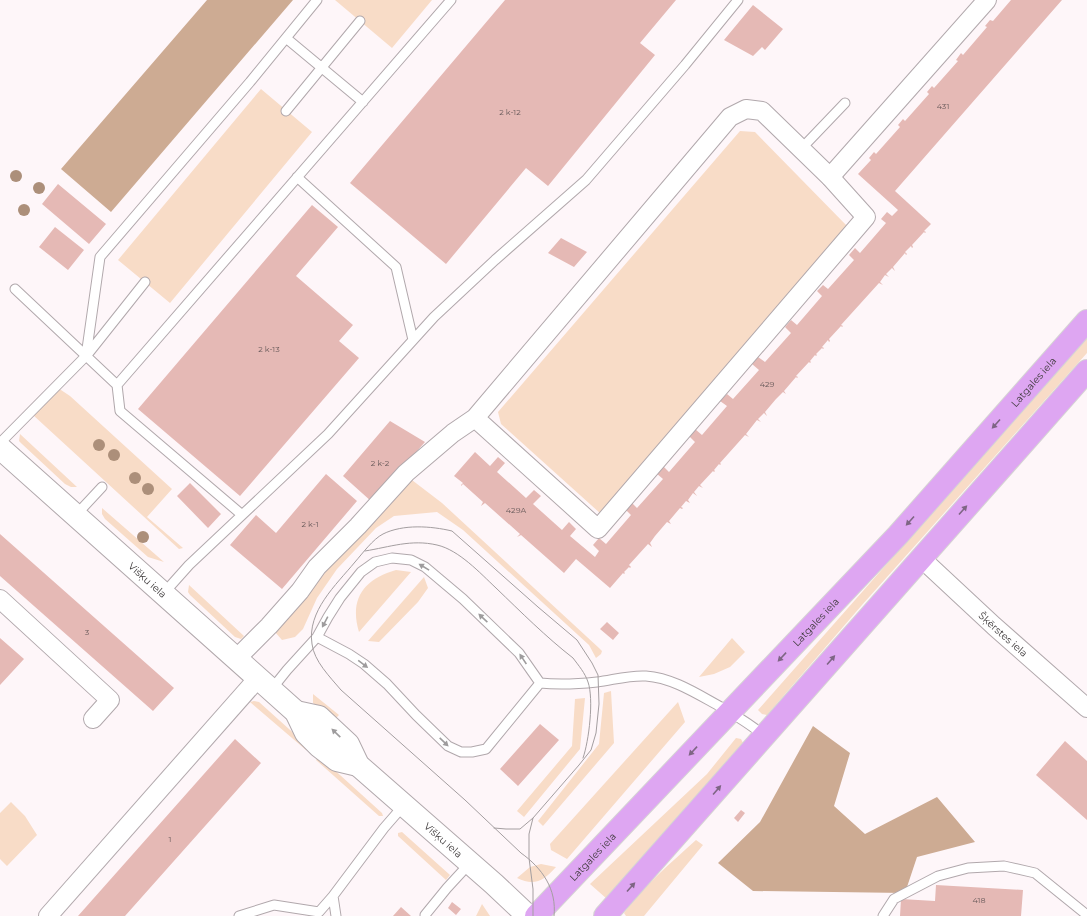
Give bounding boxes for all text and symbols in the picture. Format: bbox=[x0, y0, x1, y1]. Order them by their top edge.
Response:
house number: 431 bbox=[937, 101, 949, 111]
house number: 2 k-12 bbox=[499, 107, 521, 117]
house number: 2 k-13 bbox=[258, 344, 280, 354]
street label: Latgales iela bbox=[1008, 355, 1059, 410]
house number: 429 bbox=[760, 379, 774, 389]
one-way arrow bbox=[991, 419, 1001, 429]
house number: 2 k-2 bbox=[371, 458, 390, 468]
house number: 429A bbox=[506, 505, 526, 515]
one-way arrow bbox=[958, 505, 968, 515]
one-way arrow bbox=[905, 516, 914, 526]
house number: 2 k-1 bbox=[301, 519, 319, 529]
street label: Višķu iela bbox=[126, 560, 169, 601]
one-way arrow bbox=[418, 563, 430, 570]
street label: Latgales iela bbox=[790, 595, 842, 649]
street label: Šķērstes iela bbox=[976, 609, 1030, 660]
one-way arrow bbox=[478, 613, 488, 623]
one-way arrow bbox=[322, 616, 328, 628]
house number: 3 bbox=[85, 627, 90, 637]
one-way arrow bbox=[778, 651, 787, 662]
one-way arrow bbox=[519, 653, 527, 664]
one-way arrow bbox=[826, 655, 835, 665]
one-way arrow bbox=[357, 659, 368, 668]
one-way arrow bbox=[331, 728, 341, 738]
one-way arrow bbox=[439, 737, 449, 747]
one-way arrow bbox=[688, 746, 698, 756]
one-way arrow bbox=[713, 784, 722, 795]
street label: Višķu iela bbox=[421, 820, 465, 861]
street label: Latgales iela bbox=[567, 830, 619, 884]
house number: 1 bbox=[169, 834, 171, 844]
one-way arrow bbox=[627, 882, 636, 892]
house number: 418 bbox=[972, 895, 986, 905]

